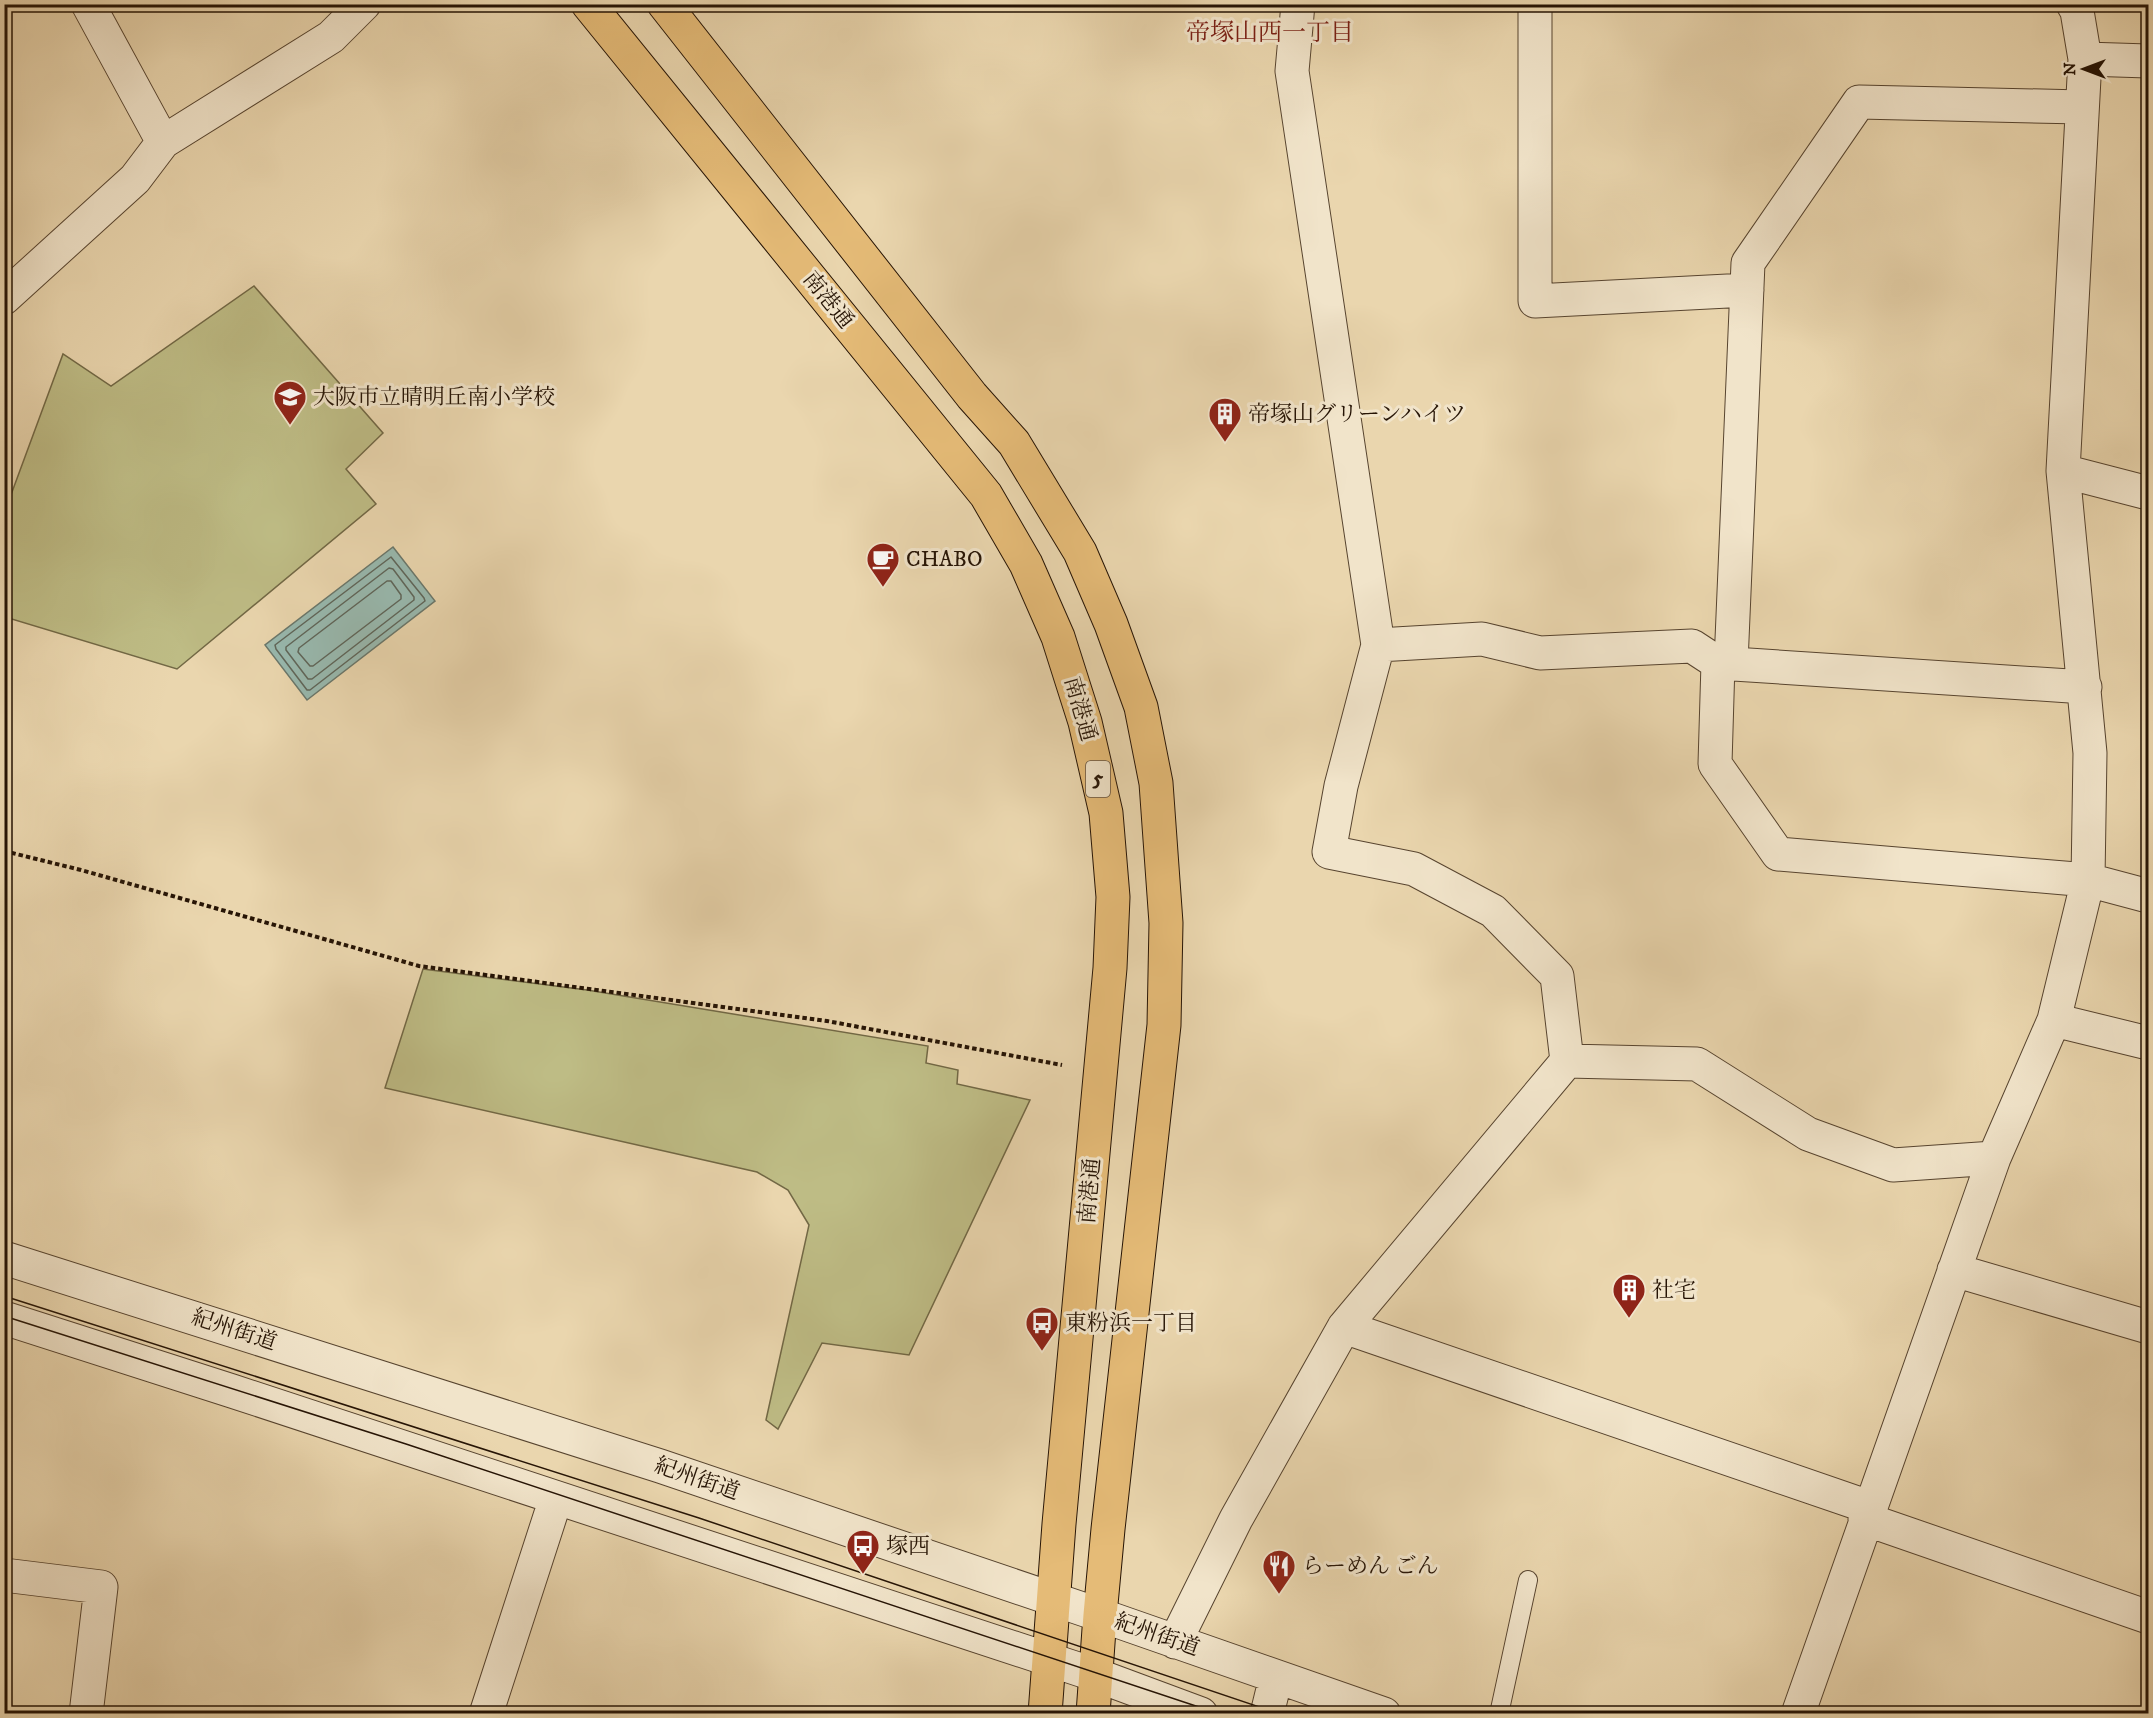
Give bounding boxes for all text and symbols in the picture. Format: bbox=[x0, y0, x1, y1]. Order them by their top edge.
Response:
district label: 帝塚山西一丁目 bbox=[1186, 18, 1354, 48]
north arrow bbox=[2054, 39, 2114, 99]
text: N bbox=[2060, 62, 2080, 76]
street label: 南港通 bbox=[797, 266, 859, 334]
school or university icon: 大阪市立晴明丘南小学校 bbox=[272, 379, 308, 426]
place label: 大阪市立晴明丘南小学校 bbox=[313, 384, 555, 411]
building icon: 帝塚山グリーンハイツ bbox=[1207, 396, 1243, 443]
place label: 帝塚山グリーンハイツ bbox=[1248, 401, 1466, 428]
cafe icon: CHABO bbox=[865, 541, 901, 588]
place label: CHABO bbox=[906, 546, 983, 573]
street label: 南港通 bbox=[1058, 674, 1102, 744]
road number: 5 bbox=[1086, 761, 1110, 797]
street label: 南港通 bbox=[1074, 1157, 1106, 1225]
building icon: 社宅 bbox=[1611, 1272, 1647, 1319]
place label: 社宅 bbox=[1652, 1277, 1696, 1304]
street label: 紀州街道 bbox=[188, 1304, 280, 1356]
bus stop icon: 東粉浜一丁目 bbox=[1024, 1305, 1060, 1352]
place label: 東粉浜一丁目 bbox=[1065, 1310, 1197, 1337]
street label: 紀州街道 bbox=[651, 1452, 743, 1506]
bus stop icon: 塚西 bbox=[845, 1528, 881, 1575]
place label: 塚西 bbox=[886, 1533, 930, 1560]
restaurant icon: らーめん ごん bbox=[1261, 1548, 1297, 1595]
place label: らーめん ごん bbox=[1302, 1553, 1439, 1580]
street label: 紀州街道 bbox=[1111, 1608, 1203, 1662]

